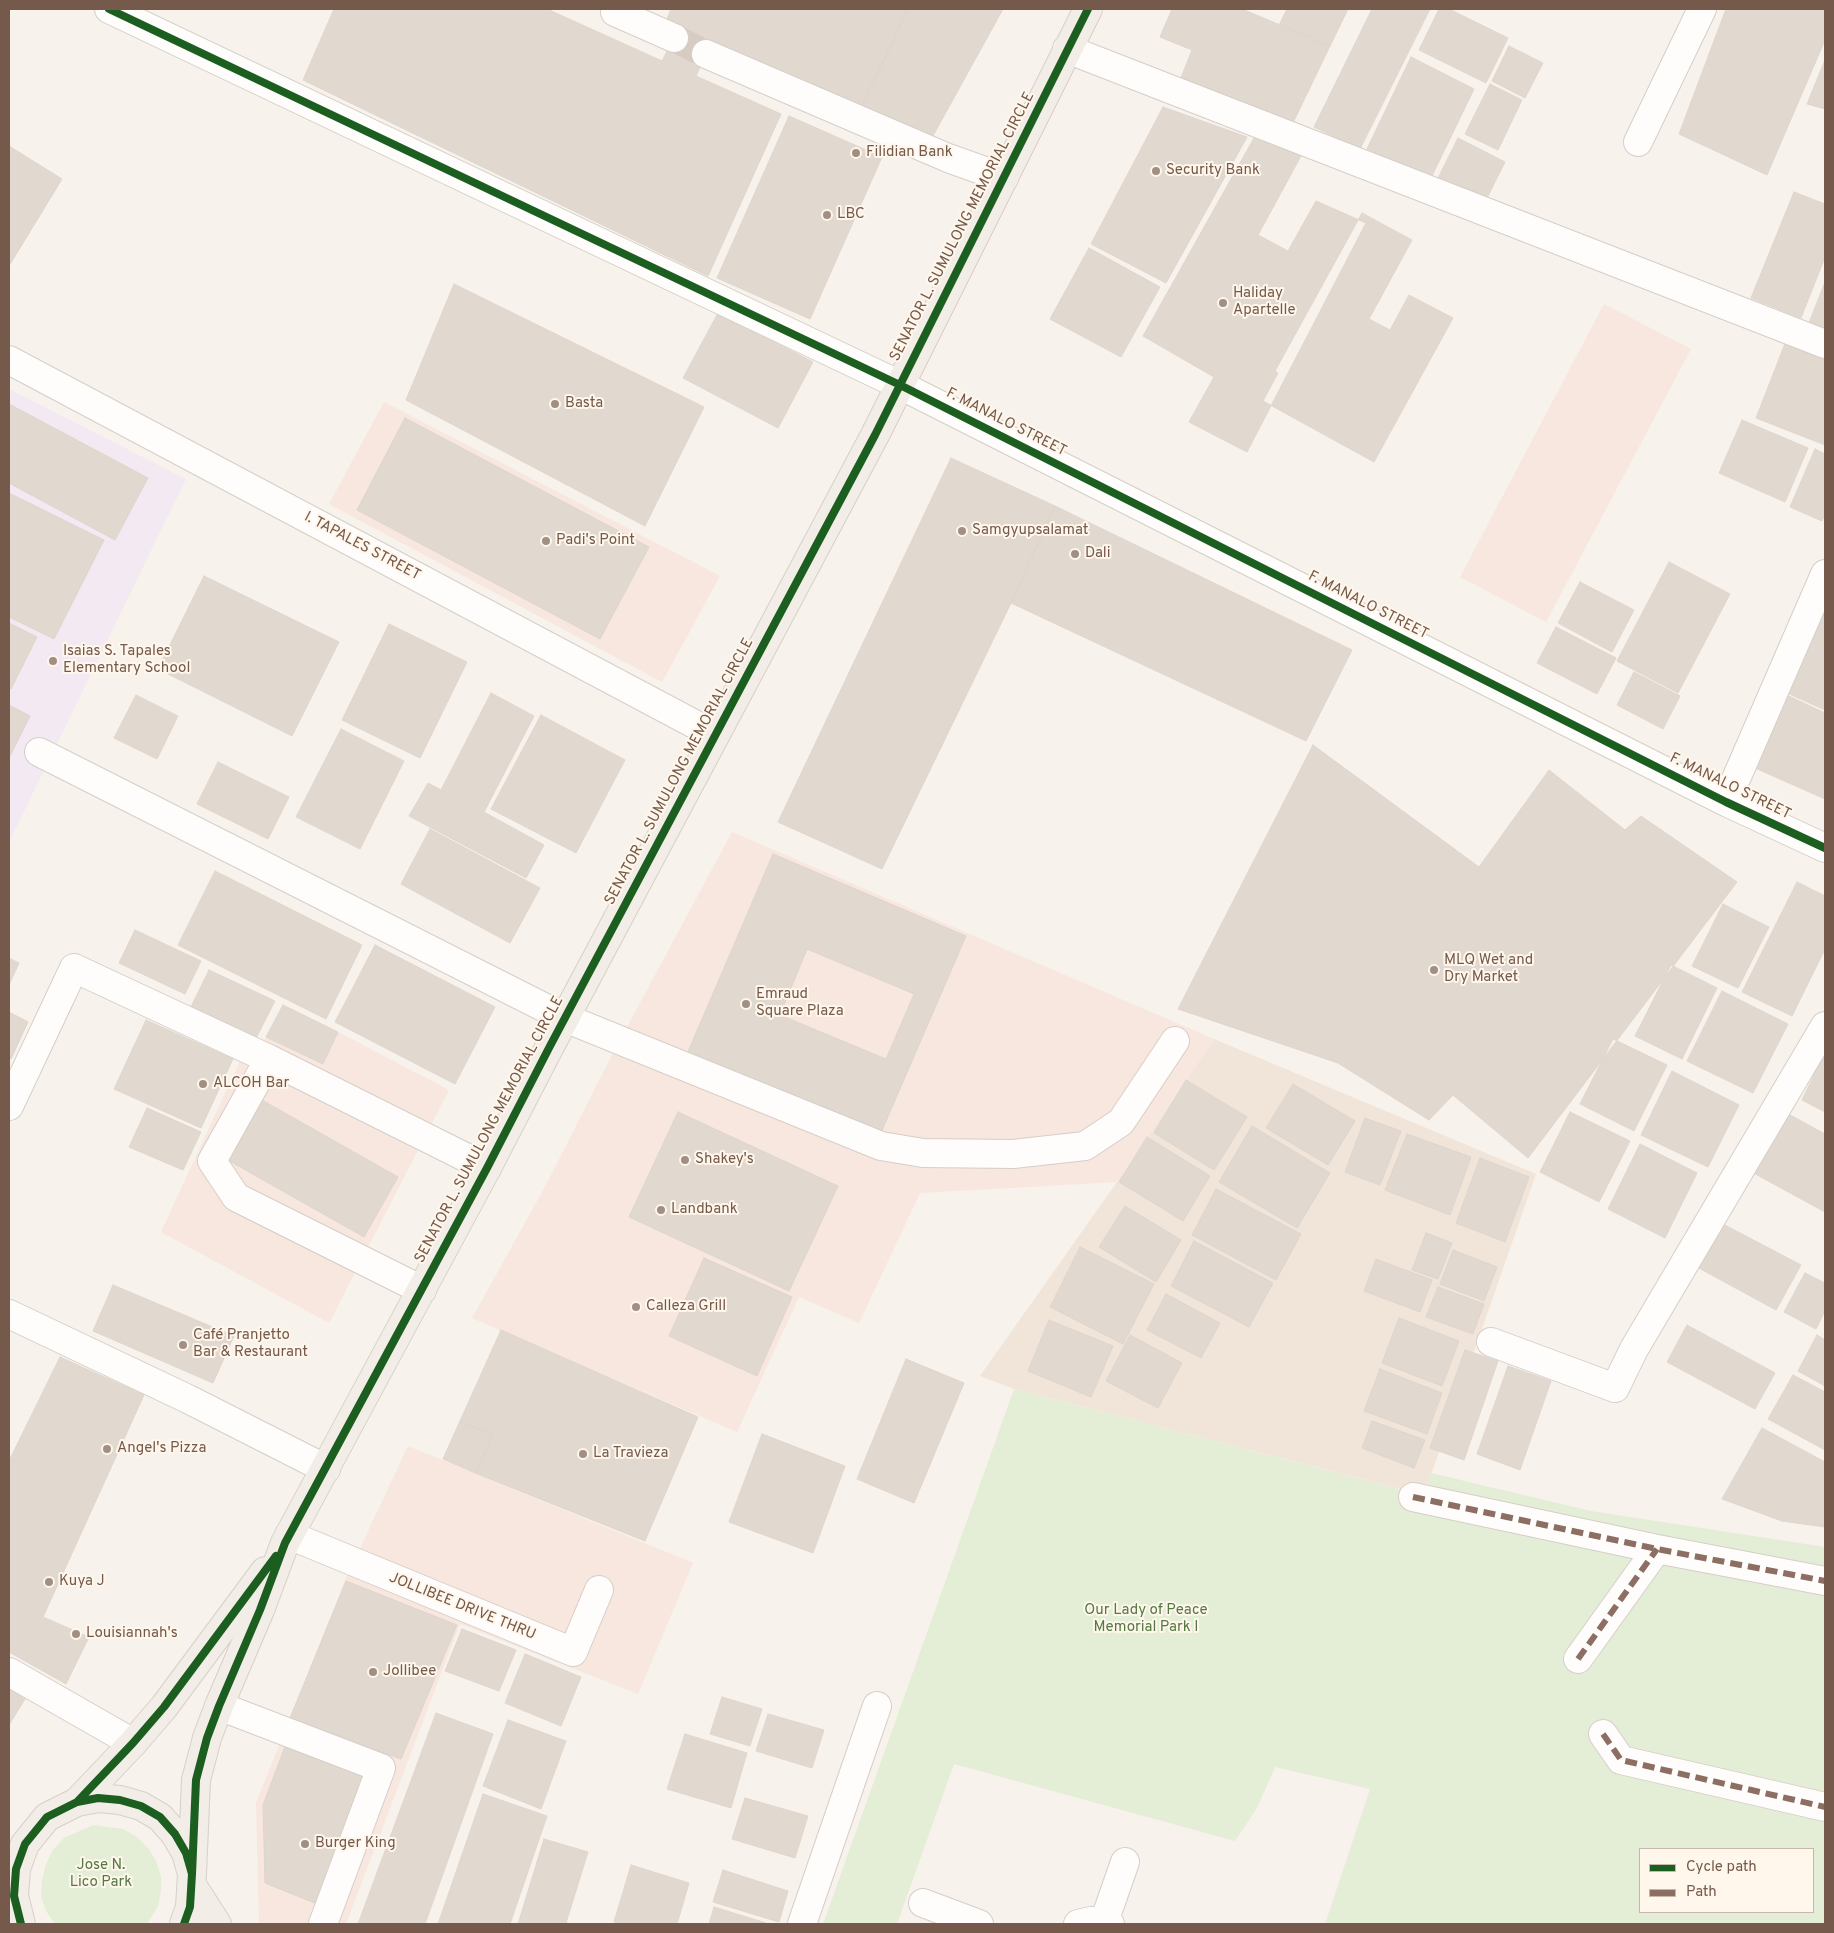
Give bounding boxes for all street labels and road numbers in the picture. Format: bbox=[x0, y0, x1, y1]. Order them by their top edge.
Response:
street label: SENATOR L. SUMULONG MEMORIAL CIRCLE bbox=[887, 89, 1039, 365]
street label: F. MANALO STREET bbox=[943, 385, 1069, 461]
street label: I. TAPALES STREET bbox=[301, 509, 423, 585]
street label: F. MANALO STREET bbox=[1305, 568, 1431, 644]
street label: SENATOR L. SUMULONG MEMORIAL CIRCLE bbox=[602, 635, 758, 909]
street label: F. MANALO STREET bbox=[1666, 750, 1794, 824]
street label: SENATOR L. SUMULONG MEMORIAL CIRCLE bbox=[412, 993, 568, 1267]
street label: JOLLIBEE DRIVE THRU bbox=[386, 1569, 538, 1645]

